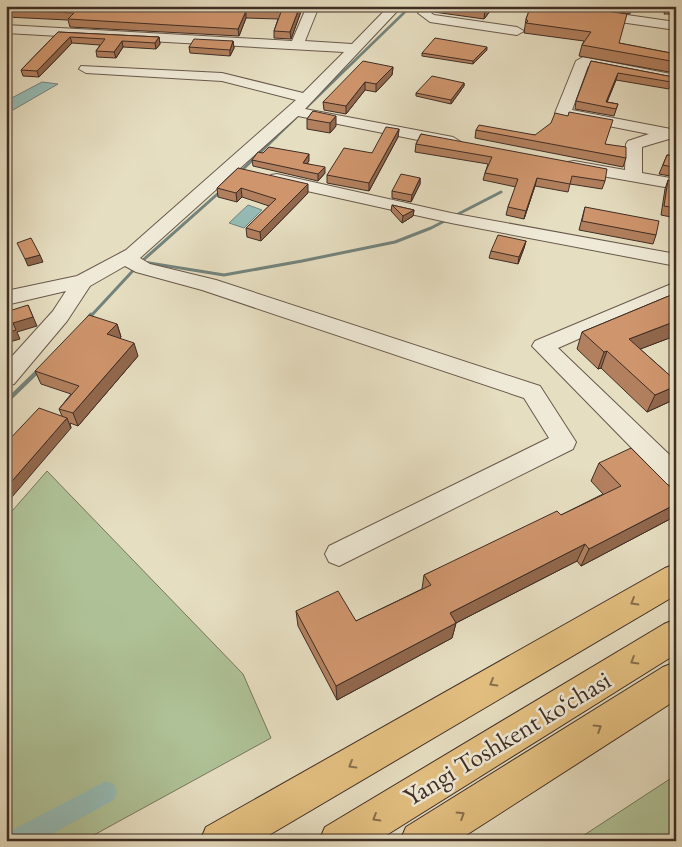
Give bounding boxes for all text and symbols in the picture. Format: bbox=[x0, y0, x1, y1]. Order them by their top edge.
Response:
one-way arrow bbox=[630, 596, 639, 606]
one-way arrow bbox=[631, 654, 640, 664]
street label: Yangi Toshkent ko‘chasi bbox=[397, 663, 617, 813]
one-way arrow bbox=[489, 677, 498, 687]
one-way arrow bbox=[593, 724, 602, 734]
one-way arrow bbox=[348, 758, 357, 768]
one-way arrow bbox=[455, 811, 464, 821]
one-way arrow bbox=[372, 812, 381, 822]

